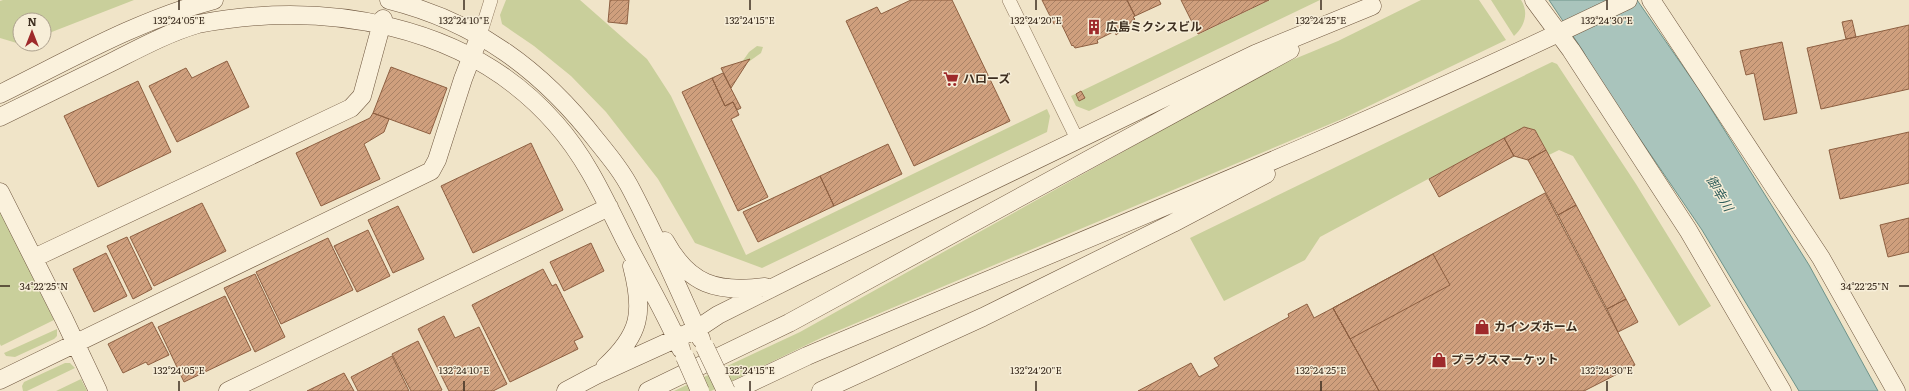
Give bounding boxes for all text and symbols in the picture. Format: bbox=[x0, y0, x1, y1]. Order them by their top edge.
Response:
north arrow bbox=[12, 12, 52, 52]
text: 132°24'05"E bbox=[153, 12, 205, 27]
text: 132°24'10"E bbox=[439, 12, 489, 27]
text: 132°24'15"E bbox=[725, 12, 775, 27]
text: 132°24'20"E bbox=[1010, 12, 1062, 27]
text: 132°24'25"E bbox=[1296, 12, 1346, 27]
text: 132°24'30"E bbox=[1581, 12, 1633, 27]
text: N bbox=[27, 13, 37, 29]
place label: 広島ミクシスビル bbox=[1106, 17, 1202, 35]
building icon: 広島ミクシスビル bbox=[1085, 18, 1103, 36]
place label: ハローズ bbox=[963, 69, 1010, 87]
supermarket icon: ハローズ bbox=[942, 70, 960, 88]
water label: 御幸川 bbox=[1702, 171, 1740, 216]
text: 34°22'25"N bbox=[20, 278, 68, 293]
text: 34°22'25"N bbox=[1841, 278, 1889, 293]
place label: カインズホーム bbox=[1494, 317, 1577, 335]
shop icon: カインズホーム bbox=[1473, 318, 1491, 336]
place label: プラグスマーケット bbox=[1451, 350, 1559, 368]
shop icon: プラグスマーケット bbox=[1430, 351, 1448, 369]
text: 132°24'05"E bbox=[153, 362, 205, 377]
text: 132°24'10"E bbox=[439, 362, 489, 377]
text: 132°24'15"E bbox=[725, 362, 775, 377]
text: 132°24'20"E bbox=[1010, 362, 1062, 377]
text: 132°24'25"E bbox=[1296, 362, 1346, 377]
text: 132°24'30"E bbox=[1581, 362, 1633, 377]

